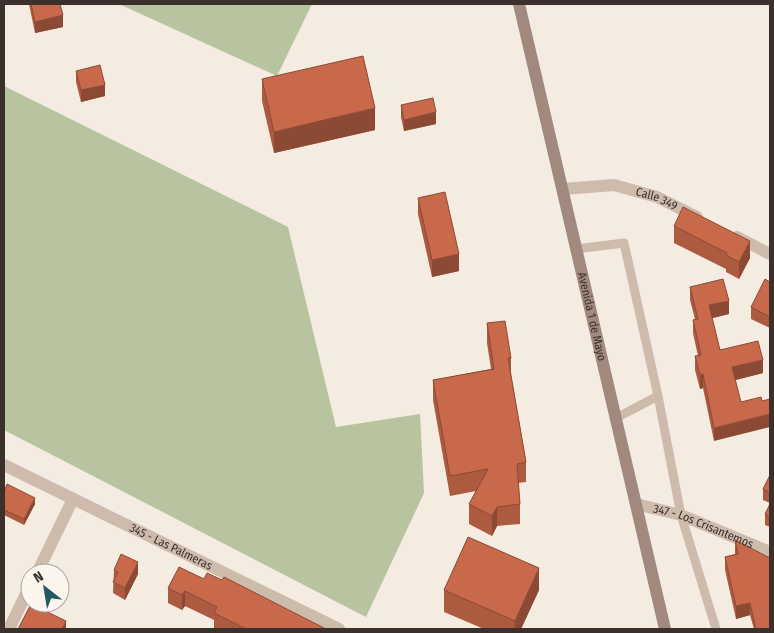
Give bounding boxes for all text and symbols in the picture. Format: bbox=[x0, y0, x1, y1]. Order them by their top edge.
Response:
street label: Calle 349 bbox=[634, 184, 680, 213]
street label: Avenida 1 de Mayo bbox=[575, 271, 609, 362]
street label: 347 - Los Crisantemos bbox=[652, 501, 755, 551]
street label: 345 - Las Palmeras bbox=[127, 521, 215, 573]
north arrow bbox=[20, 563, 70, 613]
text: N bbox=[31, 568, 47, 587]

